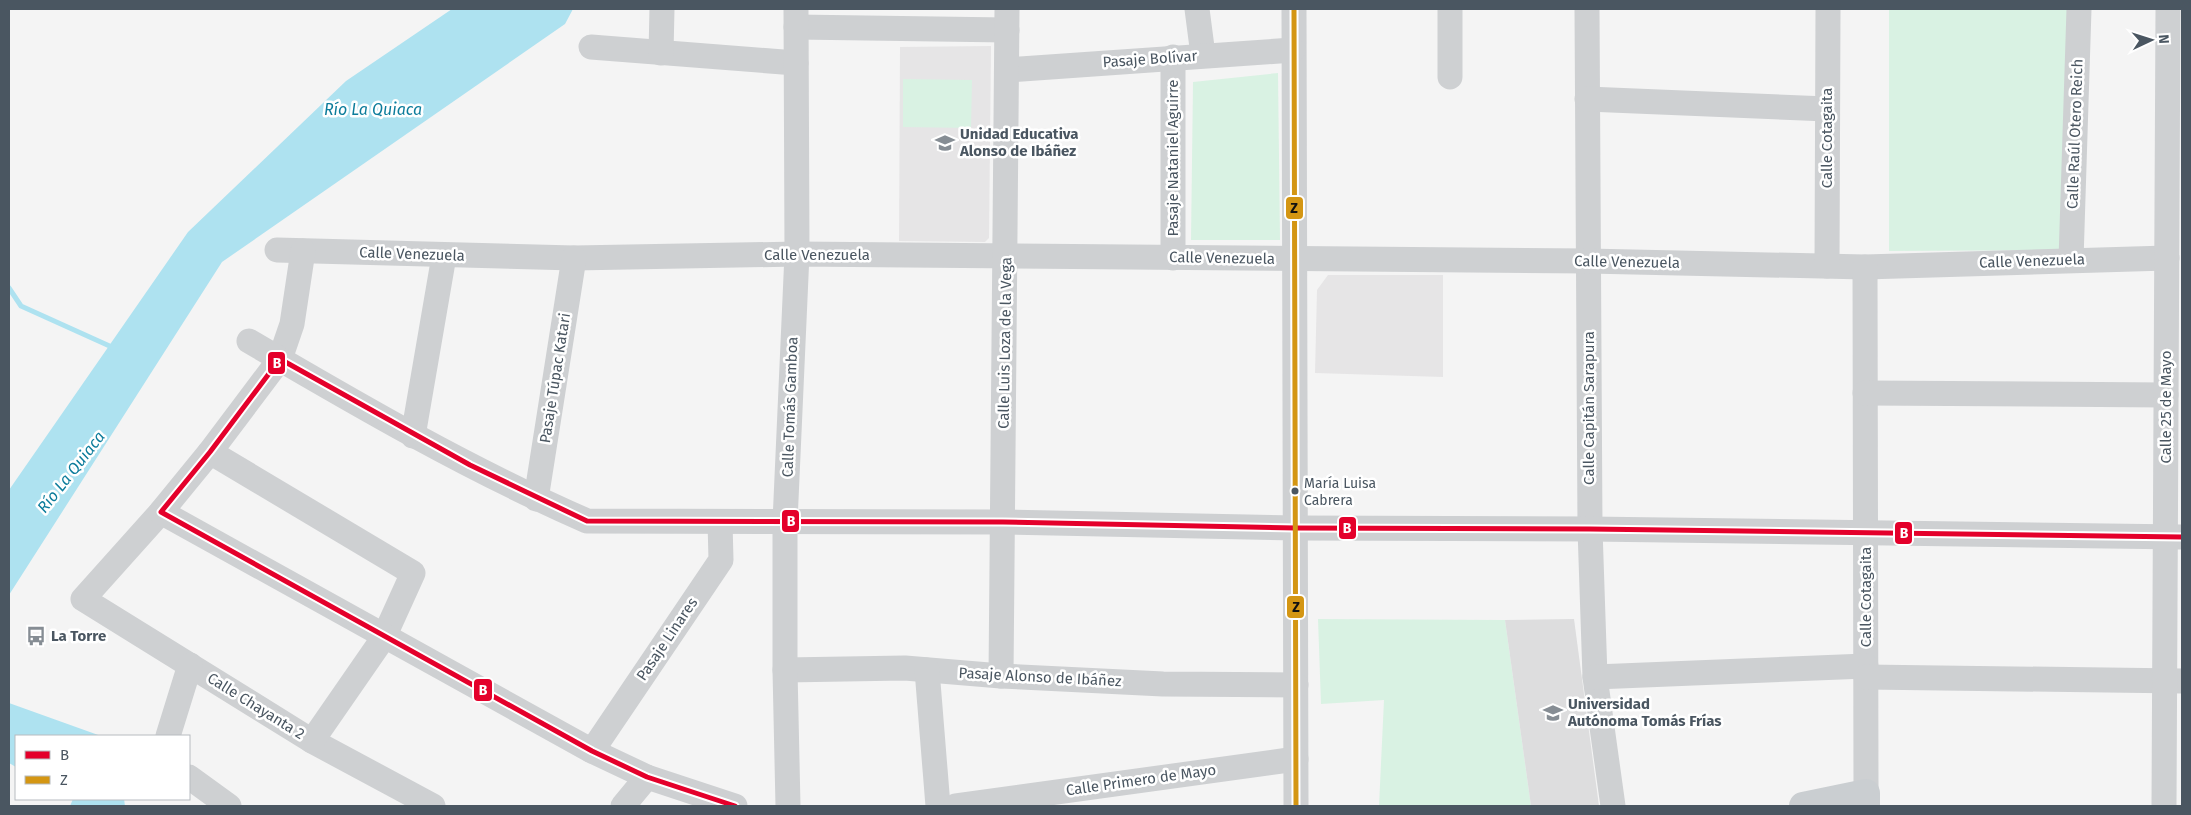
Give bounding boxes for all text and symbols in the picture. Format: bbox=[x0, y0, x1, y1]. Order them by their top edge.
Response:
north arrow bbox=[2126, 15, 2176, 65]
text: N bbox=[2155, 34, 2172, 44]
street label: Pasaje Bolívar bbox=[1102, 47, 1198, 71]
street label: Calle Raúl Otero Reich bbox=[2063, 59, 2087, 209]
street label: Pasaje Nataniel Aguirre bbox=[1164, 79, 1182, 237]
street label: Calle Cotagaita bbox=[1818, 88, 1836, 188]
water label: Río La Quiaca bbox=[324, 100, 422, 119]
place label: Unidad Educativa Alonso de Ibáñez bbox=[959, 125, 1078, 160]
school or university icon: Unidad Educativa Alonso de Ibáñez bbox=[934, 132, 956, 154]
line badge: Z bbox=[1285, 196, 1304, 220]
text: Z bbox=[1290, 200, 1298, 217]
street label: Calle Venezuela bbox=[359, 243, 465, 265]
street label: Calle Venezuela bbox=[764, 246, 870, 264]
street label: Calle Venezuela bbox=[1169, 248, 1275, 268]
street label: Calle Venezuela bbox=[1979, 250, 2085, 272]
street label: Calle Venezuela bbox=[1574, 252, 1680, 272]
street label: Calle Luis Loza de la Vega bbox=[995, 257, 1015, 429]
street label: Pasaje Túpac Katari bbox=[536, 312, 574, 444]
street label: Calle Capitán Sarapura bbox=[1580, 331, 1598, 485]
street label: Calle Tomás Gamboa bbox=[779, 336, 801, 478]
line badge: B bbox=[267, 351, 286, 375]
street label: Calle 25 de Mayo bbox=[2157, 351, 2175, 463]
text: B bbox=[273, 355, 282, 372]
water label: Río La Quiaca bbox=[33, 427, 109, 517]
place label: María Luisa Cabrera bbox=[1304, 475, 1376, 509]
marker: María Luisa Cabrera bbox=[1290, 486, 1300, 496]
line badge: B bbox=[781, 509, 800, 533]
text: B bbox=[787, 513, 796, 530]
line badge: B bbox=[1338, 516, 1357, 540]
text: B bbox=[1343, 520, 1352, 537]
line badge: B bbox=[1894, 521, 1913, 545]
text: B bbox=[1900, 525, 1909, 542]
street label: Calle Cotagaita bbox=[1857, 547, 1875, 647]
street label: Pasaje Linares bbox=[633, 594, 701, 684]
line badge: Z bbox=[1286, 595, 1305, 619]
text: Z bbox=[1292, 599, 1300, 616]
bus stop icon: La Torre bbox=[25, 625, 47, 647]
place label: La Torre bbox=[51, 627, 106, 645]
street label: Pasaje Alonso de Ibáñez bbox=[958, 664, 1122, 690]
street label: Calle Chayanta 2 bbox=[204, 669, 308, 743]
line badge: B bbox=[473, 678, 493, 702]
text: B bbox=[479, 682, 488, 699]
place label: Universidad Autónoma Tomás Frías bbox=[1567, 695, 1722, 730]
school or university icon: Universidad Autónoma Tomás Frías bbox=[1542, 702, 1564, 724]
legend bbox=[15, 735, 190, 800]
text: B bbox=[60, 746, 69, 764]
street label: Calle Primero de Mayo bbox=[1065, 761, 1217, 799]
text: Z bbox=[60, 771, 68, 789]

